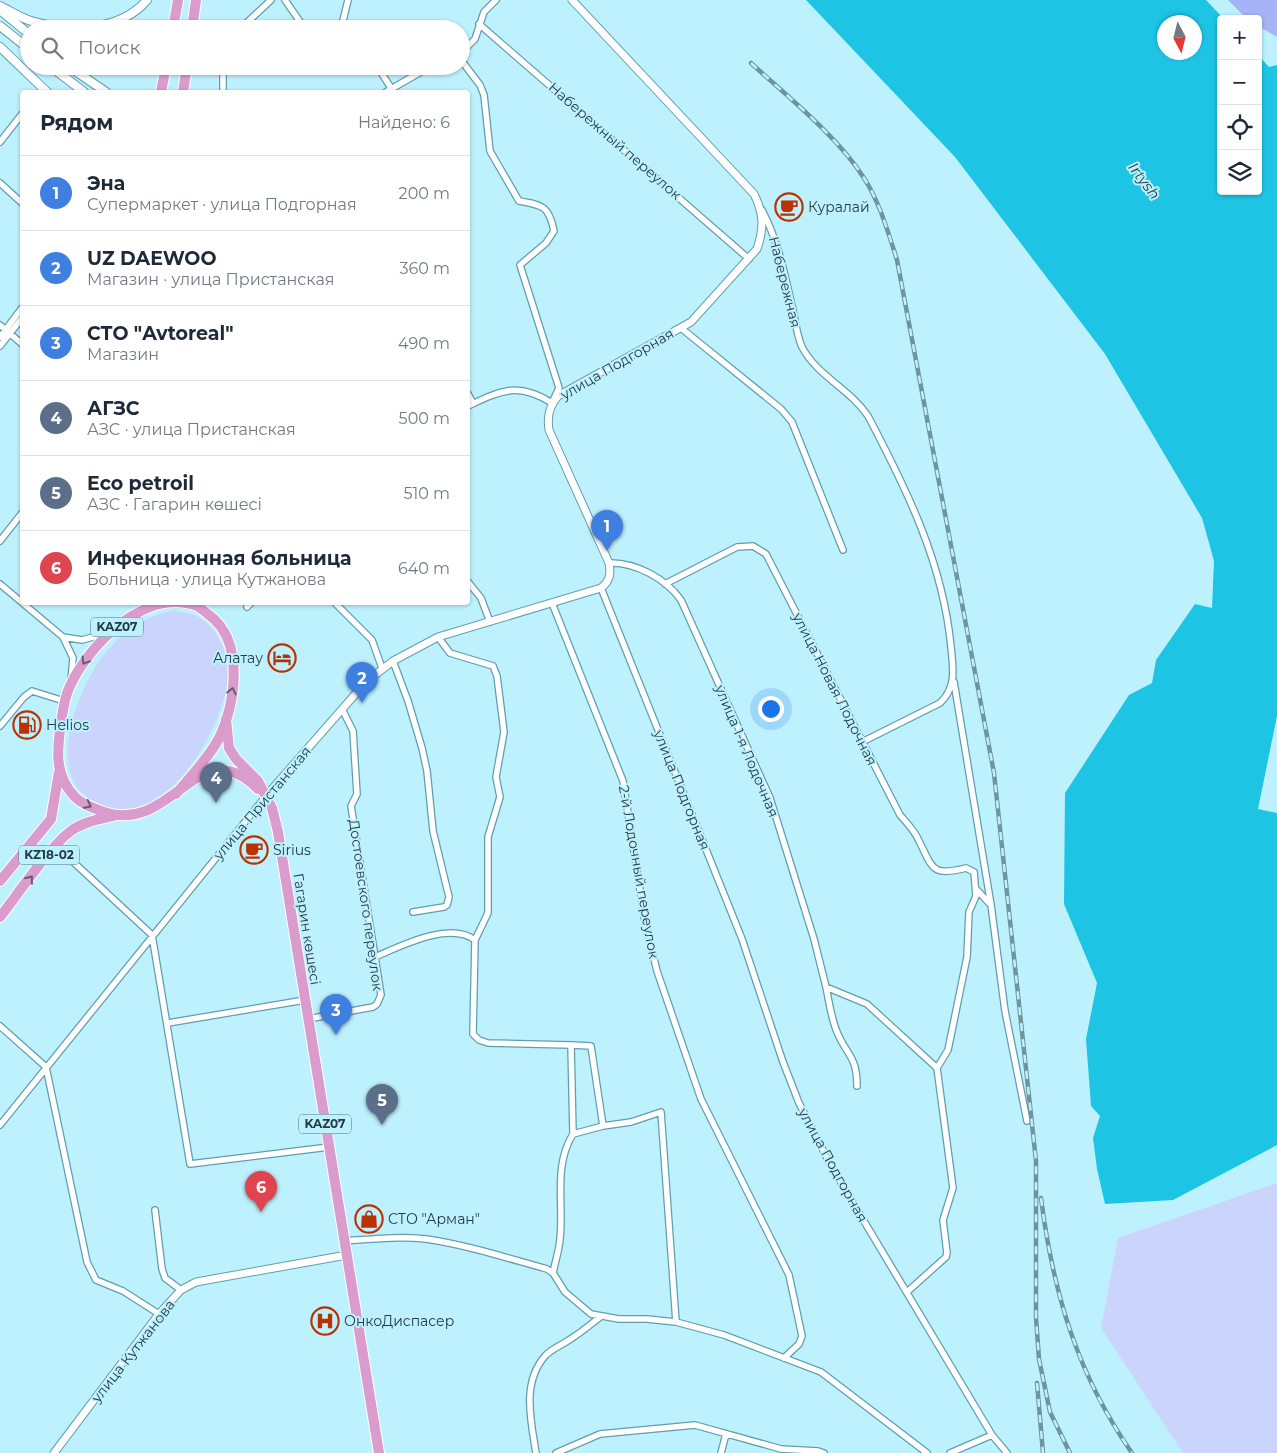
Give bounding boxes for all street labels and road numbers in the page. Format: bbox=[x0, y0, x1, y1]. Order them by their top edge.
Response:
street label: Набережный переулок bbox=[545, 78, 685, 204]
street label: Набережная bbox=[765, 235, 805, 329]
street label: улица Подгорная bbox=[556, 324, 677, 404]
street label: улица Новая Лодочная bbox=[788, 609, 881, 768]
road number: KAZ07 bbox=[91, 618, 143, 636]
street label: улица 1-я Лодочная bbox=[711, 681, 783, 820]
street label: улица Подгорная bbox=[649, 726, 714, 853]
street label: улица Пристанская bbox=[209, 743, 315, 864]
street label: 2-й Лодочный переулок bbox=[615, 784, 663, 960]
street label: Достоевского переулок bbox=[345, 818, 387, 992]
road number: KZ18-02 bbox=[19, 846, 79, 864]
street label: Гагарин көшесі bbox=[289, 872, 325, 986]
street label: улица Подгорная bbox=[794, 1104, 872, 1225]
road number: KAZ07 bbox=[299, 1114, 351, 1134]
street label: улица Кутжанова bbox=[87, 1296, 179, 1407]

